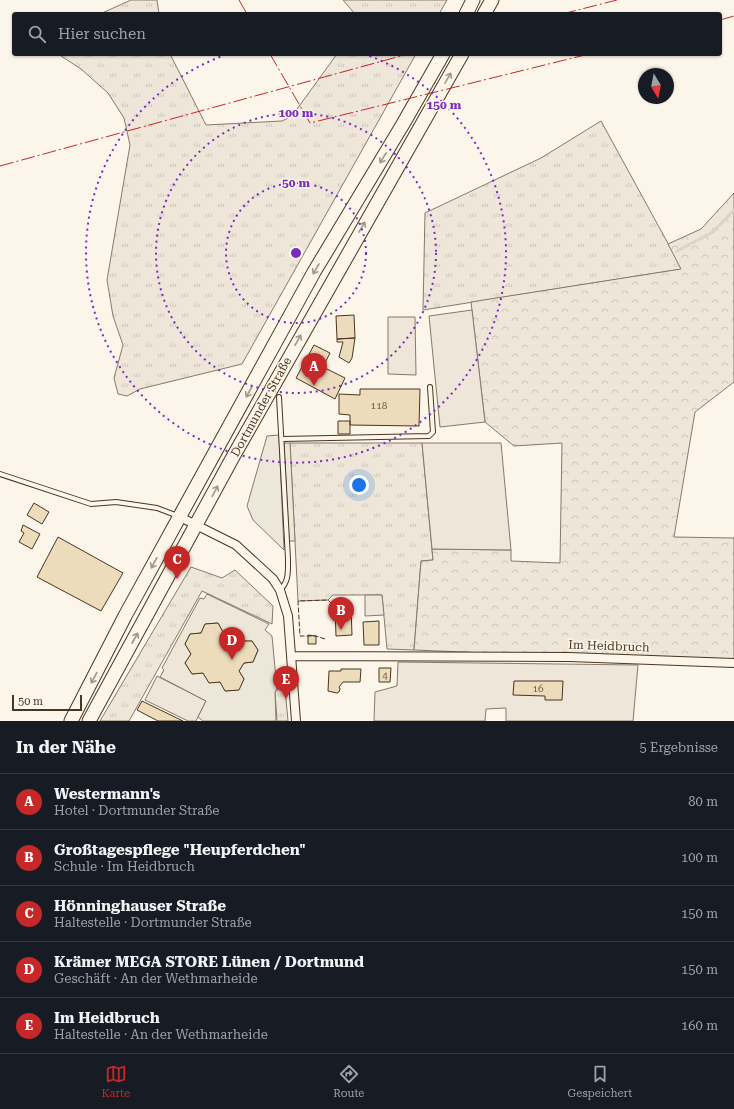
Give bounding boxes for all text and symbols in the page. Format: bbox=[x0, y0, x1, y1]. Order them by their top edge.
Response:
search box bbox=[12, 12, 722, 56]
icon: search bbox=[26, 23, 48, 45]
text: Hier suchen bbox=[58, 25, 146, 43]
north arrow bbox=[638, 68, 674, 104]
one-way arrow bbox=[445, 72, 452, 84]
text: 150 m bbox=[427, 98, 462, 112]
text: 100 m bbox=[279, 106, 314, 120]
one-way arrow bbox=[379, 152, 387, 164]
text: 50 m bbox=[282, 176, 310, 190]
one-way arrow bbox=[359, 221, 367, 233]
centre of rings bbox=[289, 246, 303, 260]
one-way arrow bbox=[312, 263, 320, 275]
one-way arrow bbox=[295, 334, 303, 346]
pin: A bbox=[301, 353, 327, 386]
street label: Dortmunder Straße bbox=[228, 354, 294, 459]
one-way arrow bbox=[244, 386, 252, 398]
house number: 118 bbox=[371, 400, 388, 411]
your location bbox=[349, 475, 369, 495]
one-way arrow bbox=[212, 485, 219, 497]
pin: C bbox=[164, 546, 190, 579]
one-way arrow bbox=[150, 557, 158, 569]
pin: B bbox=[328, 597, 354, 630]
pin: D bbox=[219, 627, 245, 660]
one-way arrow bbox=[131, 632, 139, 644]
street label: Im Heidbruch bbox=[568, 638, 650, 654]
pin: E bbox=[273, 666, 299, 699]
house number: 4 bbox=[382, 670, 388, 681]
one-way arrow bbox=[90, 672, 98, 684]
house number: 16 bbox=[532, 683, 544, 694]
scale bar bbox=[12, 693, 82, 712]
text: 50 m bbox=[18, 695, 43, 708]
text: In der Nähe bbox=[16, 737, 116, 757]
text: 5 Ergebnisse bbox=[640, 740, 718, 755]
text: Westermann's bbox=[54, 785, 160, 803]
text: A bbox=[24, 794, 34, 809]
text: 80 m bbox=[688, 794, 718, 809]
text: Hotel · Dortmunder Straße bbox=[54, 803, 220, 818]
text: Großtagespflege "Heupferdchen" bbox=[54, 841, 306, 859]
text: B bbox=[24, 850, 34, 865]
text: 100 m bbox=[681, 850, 718, 865]
text: Schule · Im Heidbruch bbox=[54, 859, 195, 874]
text: Hönninghauser Straße bbox=[54, 897, 226, 915]
text: C bbox=[24, 906, 34, 921]
text: 150 m bbox=[681, 906, 718, 921]
text: Haltestelle · Dortmunder Straße bbox=[54, 915, 252, 930]
text: Krämer MEGA STORE Lünen / Dortmund bbox=[54, 953, 364, 971]
text: D bbox=[24, 962, 34, 977]
text: 150 m bbox=[681, 962, 718, 977]
text: Geschäft · An der Wethmarheide bbox=[54, 971, 258, 986]
text: Im Heidbruch bbox=[54, 1009, 160, 1027]
text: E bbox=[25, 1018, 33, 1033]
text: 160 m bbox=[681, 1018, 718, 1033]
text: Haltestelle · An der Wethmarheide bbox=[54, 1027, 268, 1042]
tab: Karte bbox=[102, 1063, 130, 1100]
tab: Route bbox=[333, 1063, 364, 1100]
tab: Gespeichert bbox=[568, 1063, 632, 1100]

